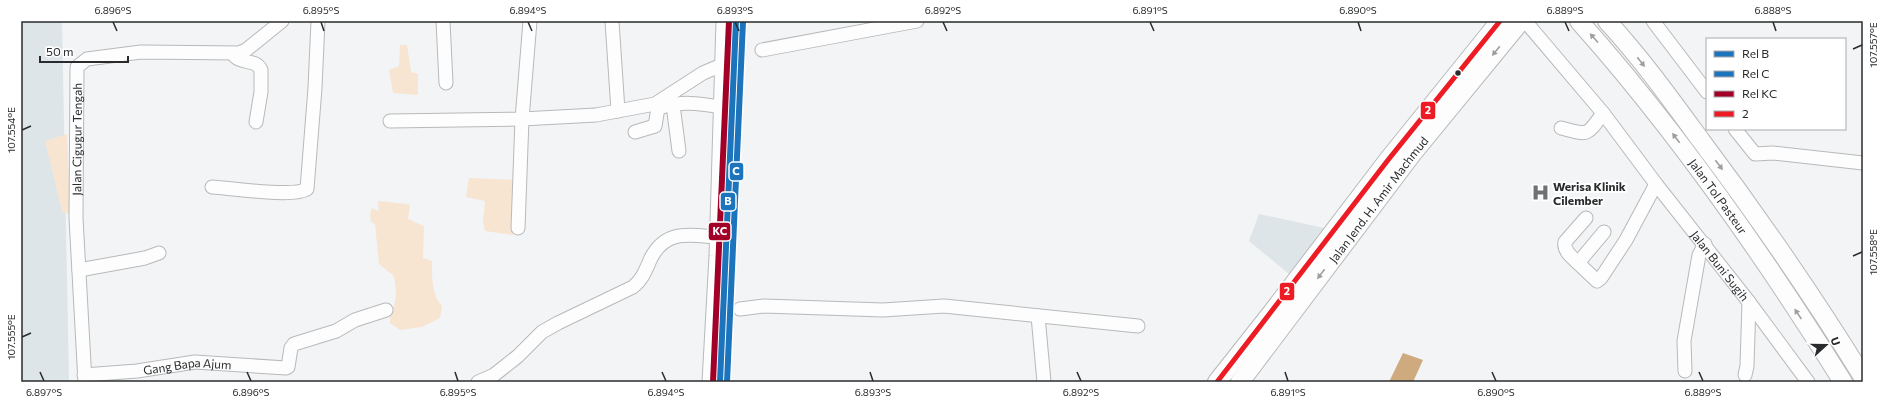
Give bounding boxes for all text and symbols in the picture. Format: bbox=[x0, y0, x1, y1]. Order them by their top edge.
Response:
text: 6.896°S bbox=[95, 4, 132, 16]
text: 6.895°S bbox=[303, 4, 339, 16]
text: 6.894°S bbox=[510, 4, 547, 16]
text: 6.893°S bbox=[717, 4, 753, 16]
text: 6.892°S bbox=[925, 4, 961, 16]
text: 6.891°S bbox=[1132, 4, 1168, 16]
text: 6.890°S bbox=[1339, 4, 1377, 16]
text: 6.889°S bbox=[1547, 4, 1584, 16]
text: 6.888°S bbox=[1755, 4, 1792, 16]
text: 107.557°E bbox=[1867, 22, 1879, 68]
one-way arrow bbox=[1589, 33, 1599, 43]
scale bar bbox=[40, 38, 128, 64]
legend bbox=[1706, 38, 1846, 130]
text: 50 m bbox=[46, 44, 74, 58]
one-way arrow bbox=[1492, 46, 1501, 57]
text: Rel B bbox=[1742, 46, 1769, 60]
one-way arrow bbox=[1637, 56, 1645, 67]
text: Rel C bbox=[1742, 66, 1770, 80]
unlabelled marker bbox=[1453, 68, 1463, 78]
street label: Jalan Cigugur Tengah bbox=[69, 83, 84, 196]
text: Rel KC bbox=[1742, 86, 1777, 100]
line badge: 2 bbox=[1420, 101, 1436, 120]
text: 2 bbox=[1425, 103, 1431, 116]
text: 2 bbox=[1742, 106, 1749, 120]
text: 107.554°E bbox=[5, 107, 17, 153]
street label: Jalan Jend. H. Amir Machmud bbox=[1326, 133, 1431, 266]
one-way arrow bbox=[1672, 133, 1681, 144]
street label: Jalan Tol Pasteur bbox=[1686, 156, 1750, 237]
one-way arrow bbox=[1715, 160, 1724, 171]
line badge: C bbox=[729, 162, 744, 181]
text: C bbox=[732, 164, 740, 177]
place label: Werisa Klinik Cilember bbox=[1553, 179, 1626, 207]
hospital icon: Werisa Klinik Cilember bbox=[1530, 183, 1550, 203]
line badge: B bbox=[720, 192, 736, 211]
text: B bbox=[724, 194, 732, 207]
line badge: KC bbox=[708, 222, 731, 241]
text: KC bbox=[713, 224, 728, 237]
street label: Jalan Buni Sugih bbox=[1688, 228, 1752, 303]
text: 107.558°E bbox=[1867, 229, 1879, 275]
one-way arrow bbox=[1316, 269, 1325, 280]
line badge: 2 bbox=[1279, 282, 1295, 301]
text: 2 bbox=[1284, 284, 1290, 297]
one-way arrow bbox=[1794, 309, 1802, 319]
text: 107.555°E bbox=[5, 314, 17, 360]
north arrow bbox=[1806, 325, 1846, 365]
text: U bbox=[1828, 335, 1843, 347]
street label: Gang Bapa Ajum bbox=[142, 355, 232, 377]
text: 6.897°S bbox=[26, 386, 62, 398]
text: 6.896°S bbox=[233, 386, 270, 398]
text: 6.895°S bbox=[440, 386, 476, 398]
text: 6.894°S bbox=[648, 386, 685, 398]
text: 6.893°S bbox=[855, 386, 891, 398]
text: 6.892°S bbox=[1063, 386, 1099, 398]
text: 6.891°S bbox=[1270, 386, 1306, 398]
text: 6.890°S bbox=[1477, 386, 1515, 398]
text: 6.889°S bbox=[1685, 386, 1722, 398]

